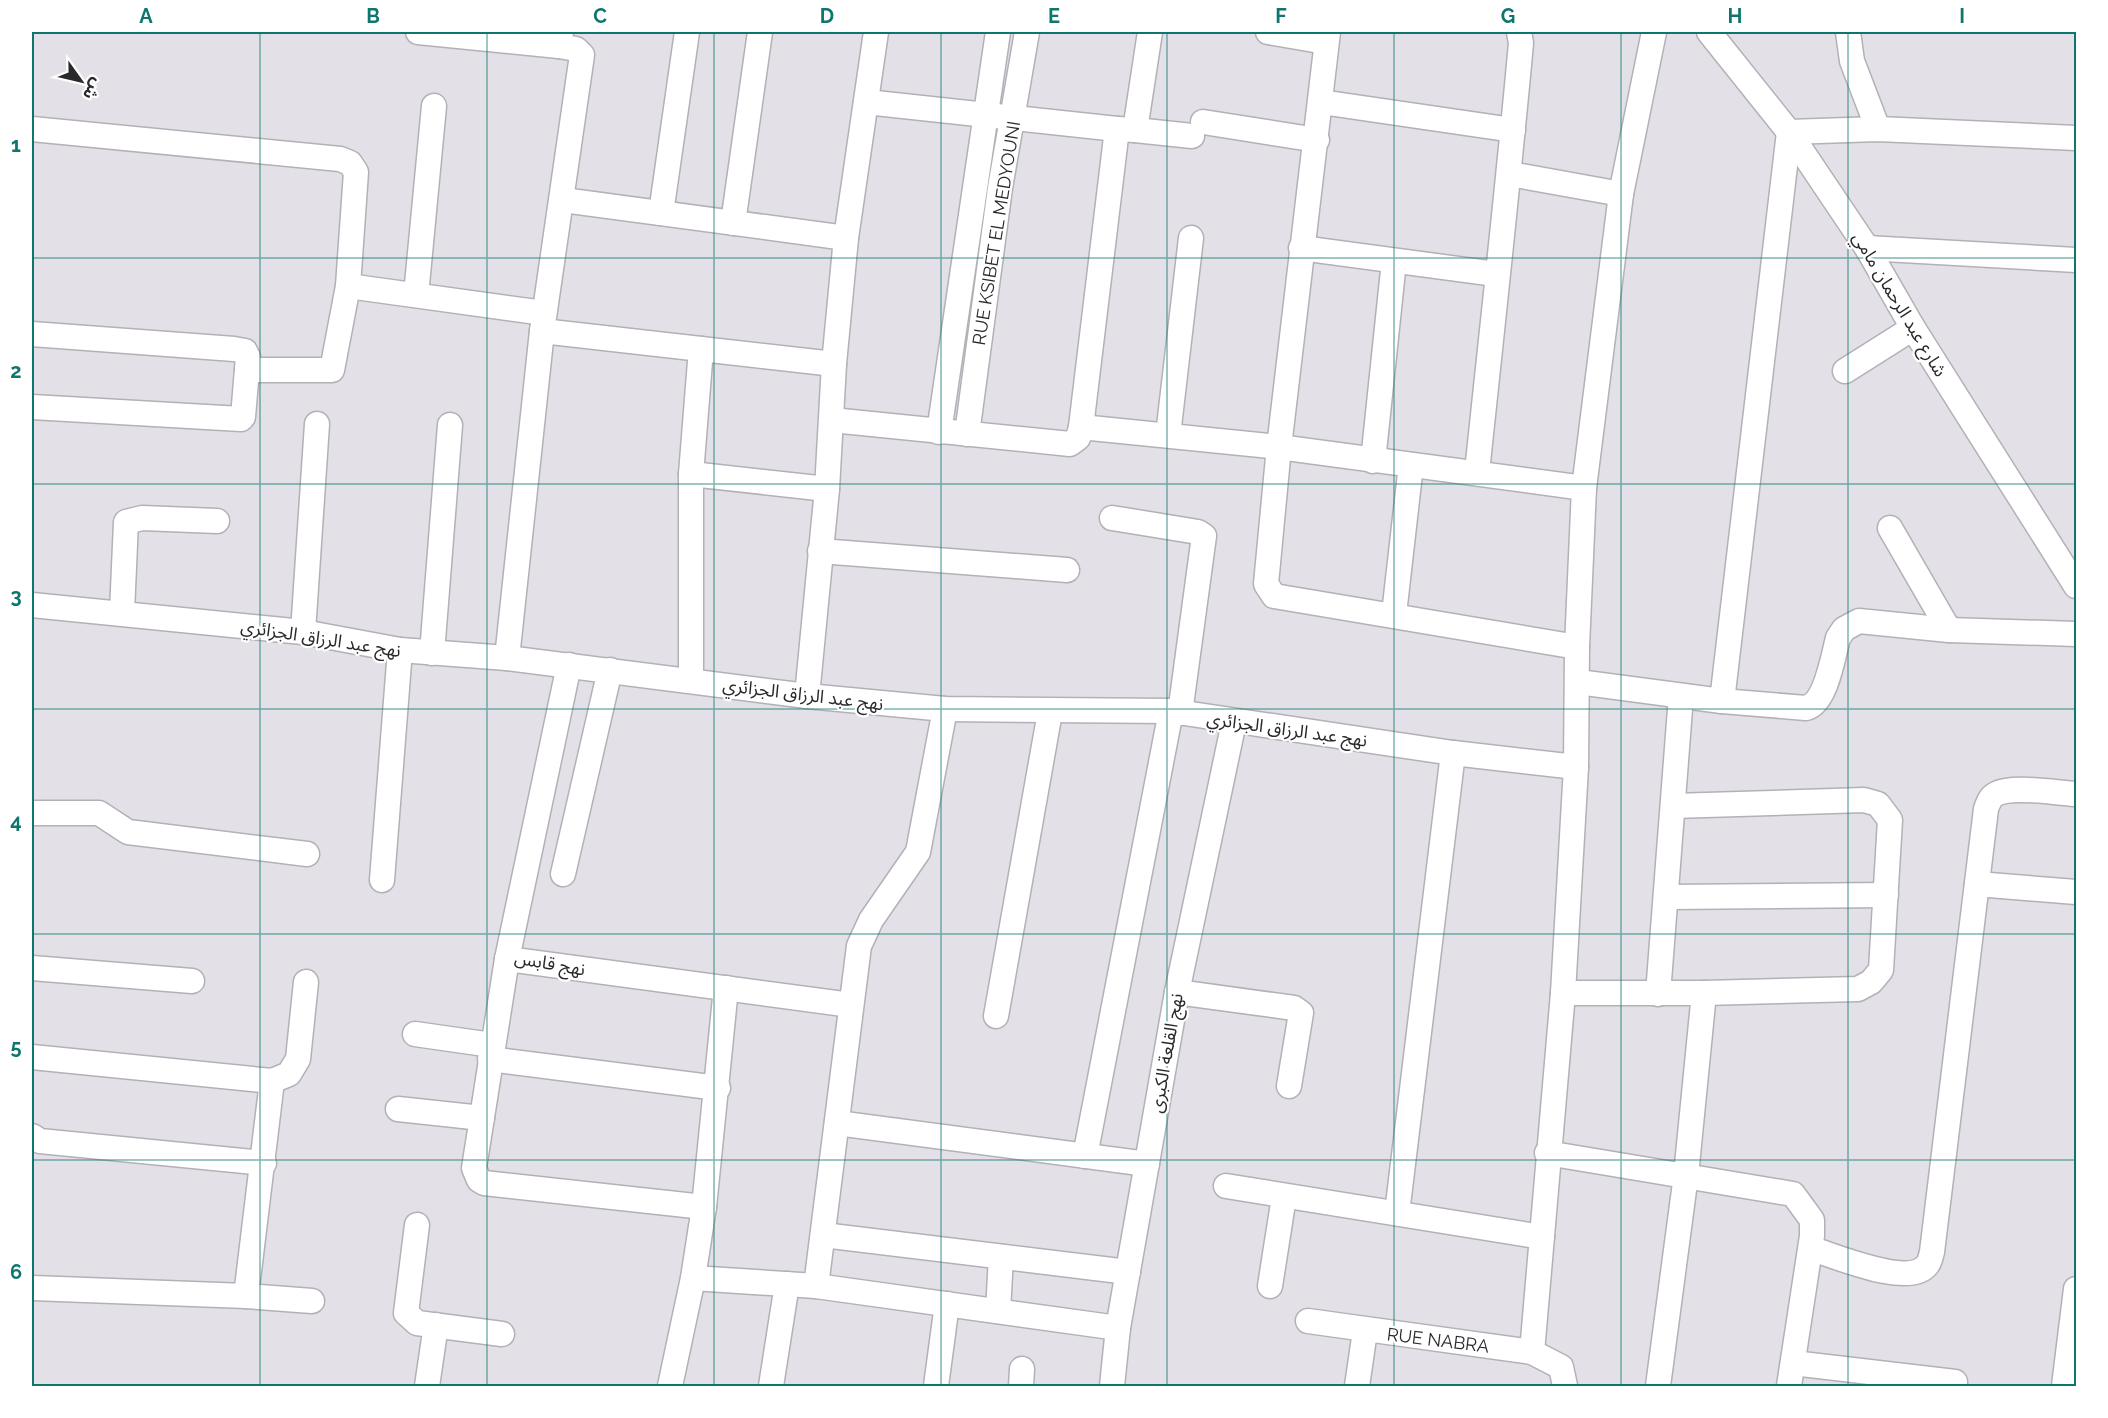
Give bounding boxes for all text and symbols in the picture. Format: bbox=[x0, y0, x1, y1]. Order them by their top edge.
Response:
text: A bbox=[139, 4, 153, 28]
text: B bbox=[366, 4, 380, 28]
text: C bbox=[593, 4, 607, 28]
text: D bbox=[820, 4, 834, 28]
text: E bbox=[1048, 4, 1060, 28]
text: F bbox=[1275, 4, 1287, 28]
text: G bbox=[1501, 4, 1515, 28]
text: H bbox=[1728, 4, 1742, 28]
text: I bbox=[1959, 4, 1965, 28]
north arrow bbox=[51, 51, 111, 111]
text: ش bbox=[79, 75, 107, 104]
street label: RUE KSIBET EL MEDYOUNI bbox=[968, 119, 1024, 347]
text: 1 bbox=[11, 133, 21, 157]
street label: شارع عبد الرحمان مامي bbox=[1845, 228, 1951, 382]
text: 2 bbox=[10, 359, 22, 383]
text: 3 bbox=[10, 584, 22, 608]
street label: نهج عبد الرزاق الجزائري bbox=[239, 615, 403, 664]
street label: نهج عبد الرزاق الجزائري bbox=[721, 674, 885, 717]
street label: نهج عبد الرزاق الجزائري bbox=[1205, 707, 1369, 754]
text: 4 bbox=[10, 809, 22, 833]
street label: نهج قابس bbox=[513, 946, 587, 982]
street label: نهج القلعة الكبرى bbox=[1145, 991, 1190, 1115]
text: 5 bbox=[10, 1035, 22, 1059]
text: 6 bbox=[10, 1260, 22, 1284]
street label: RUE NABRA bbox=[1386, 1323, 1490, 1357]

